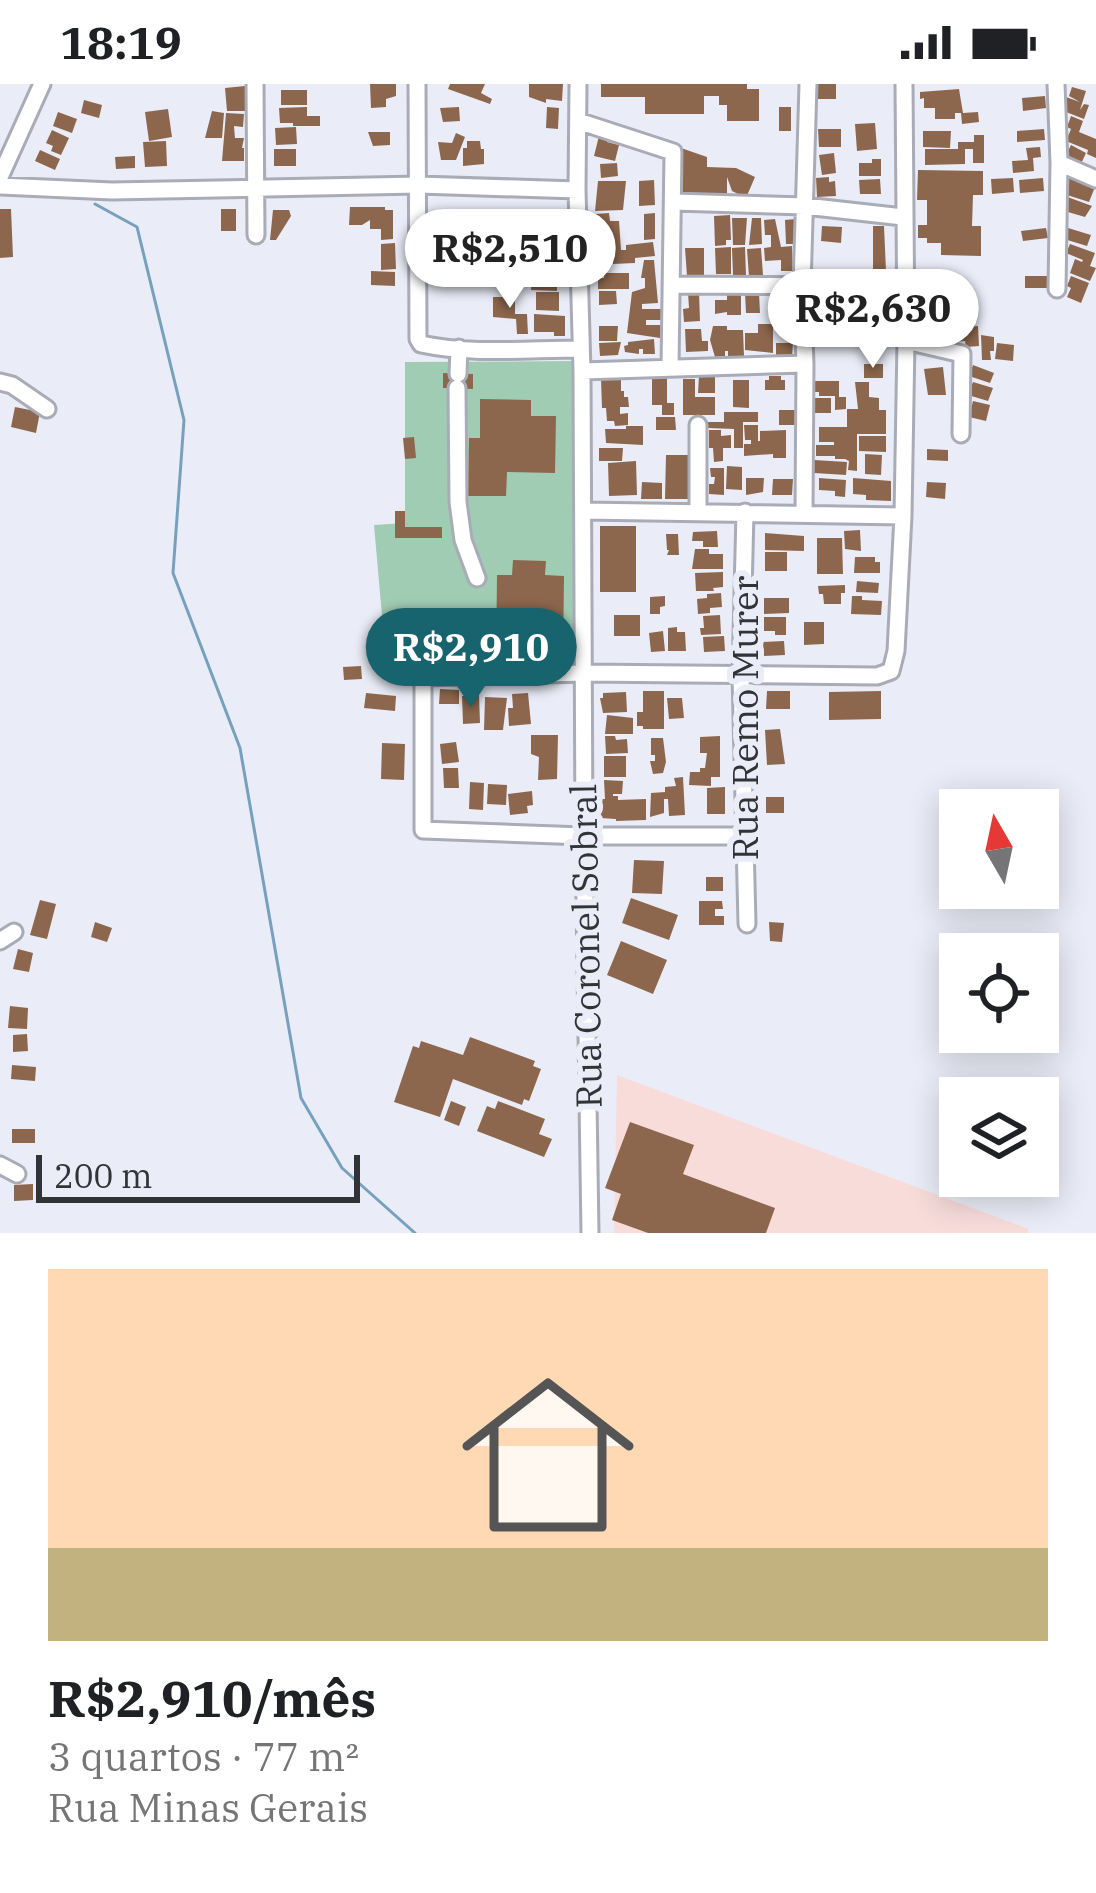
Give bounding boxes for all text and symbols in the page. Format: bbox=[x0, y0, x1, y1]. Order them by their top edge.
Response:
text: 18:19 bbox=[60, 13, 182, 71]
pin: R$2,510 bbox=[399, 209, 621, 311]
text: R$2,510 bbox=[432, 222, 588, 273]
pin: R$2,630 bbox=[762, 269, 984, 371]
text: R$2,630 bbox=[795, 282, 951, 333]
street label: Rua Remo Murer bbox=[721, 575, 768, 861]
pin: R$2,910 bbox=[360, 608, 582, 710]
text: R$2,910 bbox=[393, 621, 549, 672]
street label: Rua Coronel Sobral bbox=[559, 783, 612, 1109]
north arrow bbox=[939, 789, 1059, 909]
map controls bbox=[939, 789, 1059, 1197]
button: locate bbox=[939, 933, 1059, 1053]
button: layers bbox=[939, 1077, 1059, 1197]
scale bar bbox=[36, 1149, 360, 1202]
text: 200 m bbox=[54, 1154, 153, 1197]
icon: home bbox=[440, 1347, 656, 1563]
text: R$2,910/mês bbox=[48, 1665, 376, 1731]
text: 3 quartos · 77 m² bbox=[48, 1731, 359, 1782]
text: Rua Minas Gerais bbox=[48, 1782, 368, 1833]

